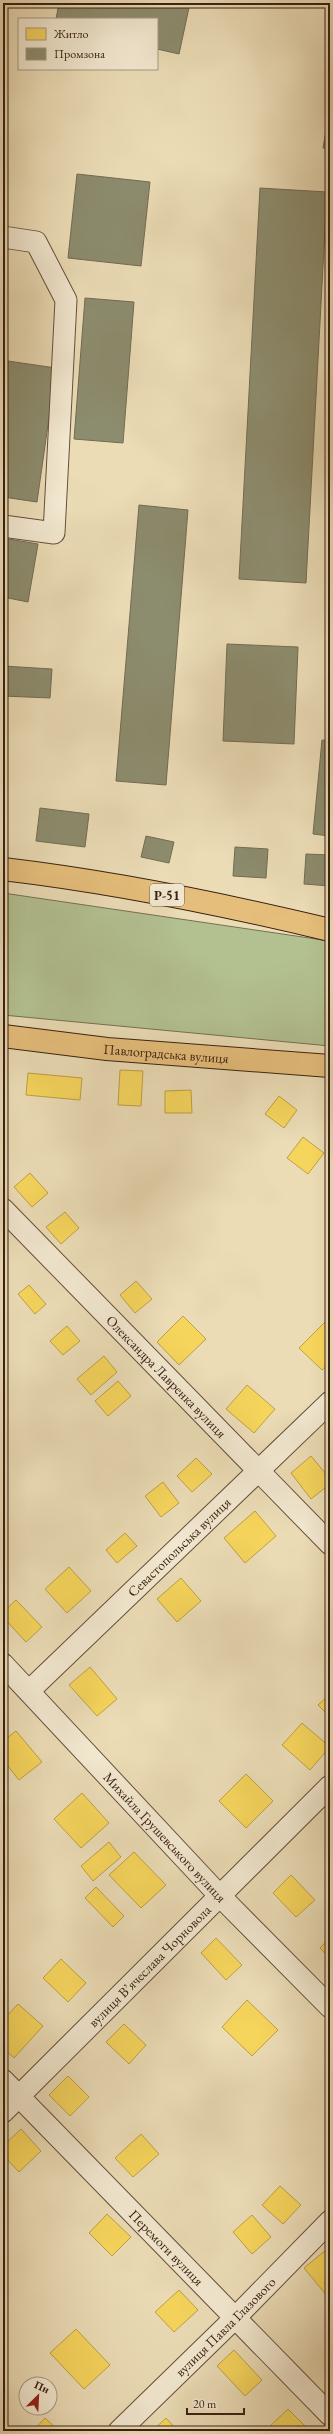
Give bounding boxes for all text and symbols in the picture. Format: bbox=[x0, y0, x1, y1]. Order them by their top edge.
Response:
legend bbox=[18, 18, 158, 70]
text: Житло bbox=[53, 26, 89, 42]
text: Промзона bbox=[54, 46, 105, 62]
road number: Р-51 bbox=[150, 884, 184, 906]
street label: Павлоградська вулиця bbox=[103, 1040, 229, 1067]
street label: Олександра Лавренка вулиця bbox=[102, 1311, 230, 1442]
street label: Севастопольська вулиця bbox=[124, 1493, 234, 1601]
street label: Михайла Грушевського вулиця bbox=[99, 1768, 230, 1906]
street label: вулиця В’ячеслава Чорновола bbox=[84, 1900, 215, 2031]
street label: Перемоги вулиця bbox=[125, 2205, 208, 2289]
street label: вулиця Павла Глазового bbox=[171, 2273, 279, 2380]
north arrow bbox=[18, 2376, 58, 2416]
text: Пн bbox=[32, 2377, 52, 2397]
scale bar bbox=[187, 2390, 244, 2416]
text: 20 m bbox=[193, 2396, 217, 2412]

